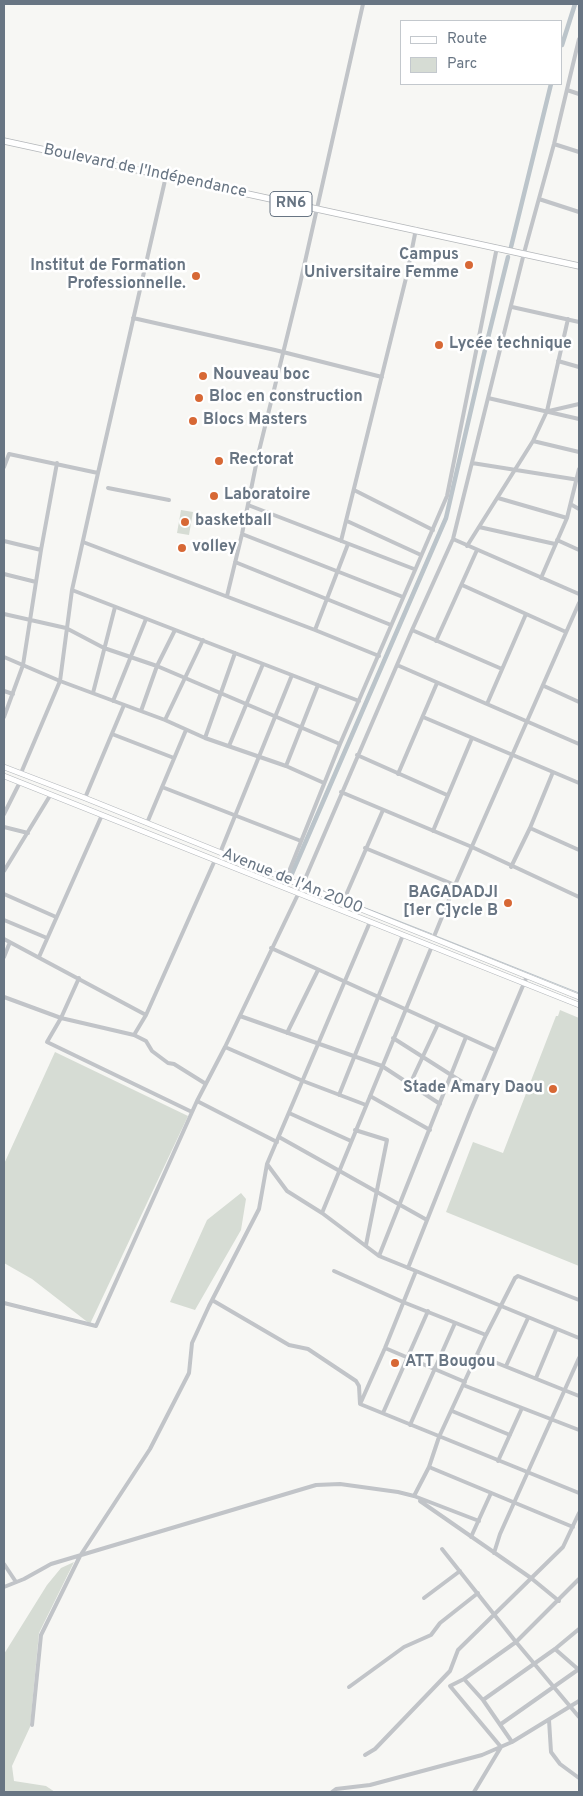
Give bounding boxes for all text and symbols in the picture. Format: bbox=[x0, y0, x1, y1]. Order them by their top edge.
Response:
legend bbox=[400, 20, 563, 85]
text: Route bbox=[447, 30, 487, 49]
text: Parc bbox=[447, 55, 477, 74]
street label: Boulevard de l'Indépendance bbox=[42, 141, 248, 203]
road number: RN6 bbox=[270, 192, 312, 216]
place label: Campus Universitaire Femme bbox=[304, 246, 459, 284]
place label: Institut de Formation Professionnelle. bbox=[30, 257, 186, 295]
marker: Campus Universitaire Femme bbox=[463, 259, 475, 271]
marker: Institut de Formation Professionnelle. bbox=[190, 270, 202, 282]
place label: Lycée technique bbox=[449, 335, 572, 355]
marker: Lycée technique bbox=[433, 339, 445, 351]
place label: Nouveau boc bbox=[213, 366, 310, 386]
marker: Nouveau boc bbox=[197, 370, 209, 382]
place label: Bloc en construction bbox=[209, 388, 363, 408]
marker: Bloc en construction bbox=[193, 392, 205, 404]
place label: Blocs Masters bbox=[203, 411, 307, 431]
marker: Blocs Masters bbox=[187, 415, 199, 427]
place label: Rectorat bbox=[229, 451, 294, 471]
marker: Rectorat bbox=[213, 455, 225, 467]
place label: Laboratoire bbox=[224, 486, 310, 506]
marker: Laboratoire bbox=[208, 490, 220, 502]
place label: basketball bbox=[195, 512, 272, 532]
marker: basketball bbox=[179, 516, 191, 528]
place label: volley bbox=[192, 538, 237, 558]
marker: volley bbox=[176, 542, 188, 554]
street label: Avenue de l'An 2000 bbox=[219, 845, 365, 919]
place label: BAGADADJI [1er C]ycle B bbox=[403, 884, 498, 922]
marker: BAGADADJI [1er C]ycle B bbox=[502, 897, 514, 909]
place label: Stade Amary Daou bbox=[403, 1079, 543, 1099]
marker: Stade Amary Daou bbox=[547, 1083, 559, 1095]
place label: ATT Bougou bbox=[405, 1353, 495, 1373]
marker: ATT Bougou bbox=[389, 1357, 401, 1369]

